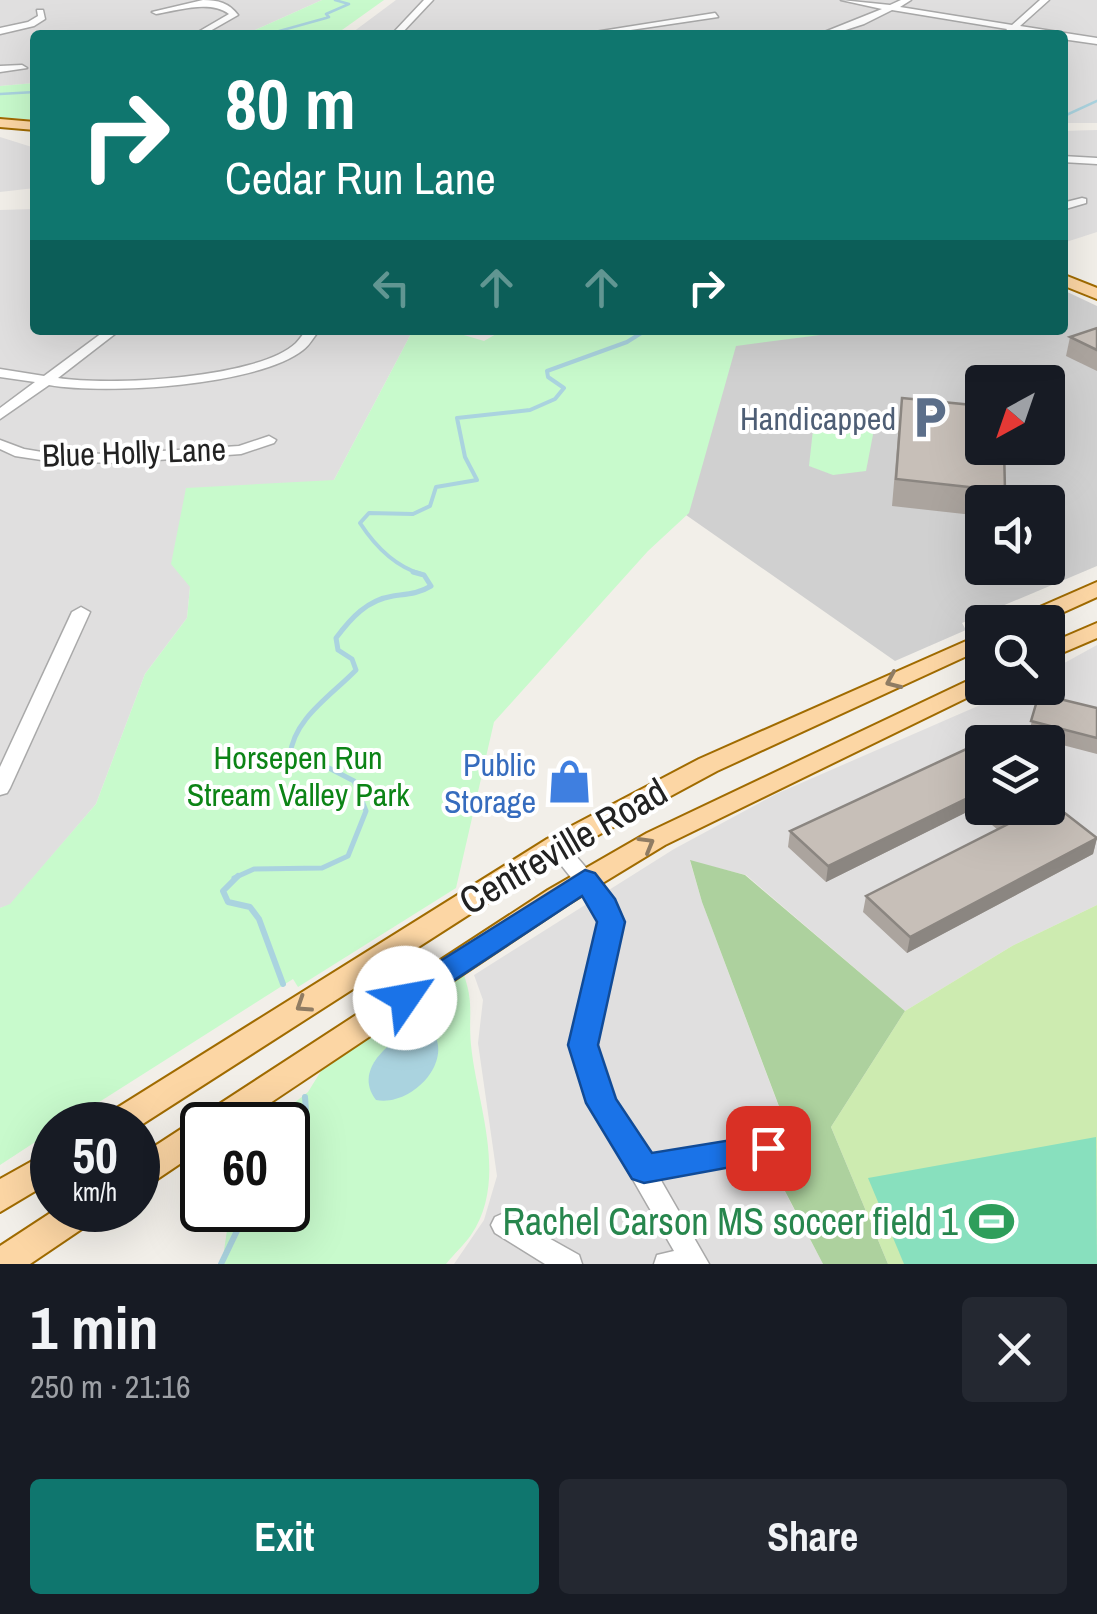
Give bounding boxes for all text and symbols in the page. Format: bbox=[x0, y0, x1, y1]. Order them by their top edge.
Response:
text: 80 m bbox=[225, 57, 356, 151]
icon: right bbox=[60, 70, 190, 200]
text: Cedar Run Lane bbox=[225, 147, 496, 208]
icon: left bbox=[364, 260, 419, 315]
icon: ahead bbox=[469, 260, 524, 315]
icon: ahead bbox=[574, 260, 629, 315]
icon: right bbox=[679, 260, 734, 315]
north arrow bbox=[965, 365, 1065, 465]
map controls bbox=[965, 365, 1065, 825]
parking icon: Handicapped bbox=[905, 394, 953, 442]
place label: Handicapped bbox=[740, 397, 896, 440]
street label: Blue Holly Lane bbox=[41, 427, 227, 477]
button: sound bbox=[965, 485, 1065, 585]
button: search bbox=[965, 605, 1065, 705]
one-way arrow bbox=[885, 669, 903, 689]
button: layers bbox=[965, 725, 1065, 825]
park label: Horsepen Run Stream Valley Park bbox=[187, 736, 410, 816]
place label: Public Storage bbox=[444, 743, 536, 823]
shop icon: Public Storage bbox=[545, 758, 593, 806]
street label: Centreville Road bbox=[450, 766, 676, 926]
one-way arrow bbox=[636, 837, 654, 856]
position arrow bbox=[353, 946, 457, 1050]
one-way arrow bbox=[295, 993, 313, 1012]
speed limit sign: 60 bbox=[180, 1102, 310, 1232]
pin bbox=[726, 1106, 811, 1191]
text: 50 bbox=[72, 1121, 118, 1189]
icon: arrive bbox=[741, 1121, 796, 1176]
text: km/h bbox=[73, 1175, 117, 1209]
place label: Rachel Carson MS soccer field 1 bbox=[503, 1196, 958, 1247]
sports icon: Rachel Carson MS soccer field 1 bbox=[967, 1197, 1015, 1245]
text: 1 min bbox=[30, 1287, 159, 1368]
button: close bbox=[962, 1297, 1067, 1402]
text: 250 m · 21:16 bbox=[30, 1365, 190, 1408]
button: Exit bbox=[30, 1479, 539, 1594]
button: Share bbox=[559, 1479, 1067, 1594]

